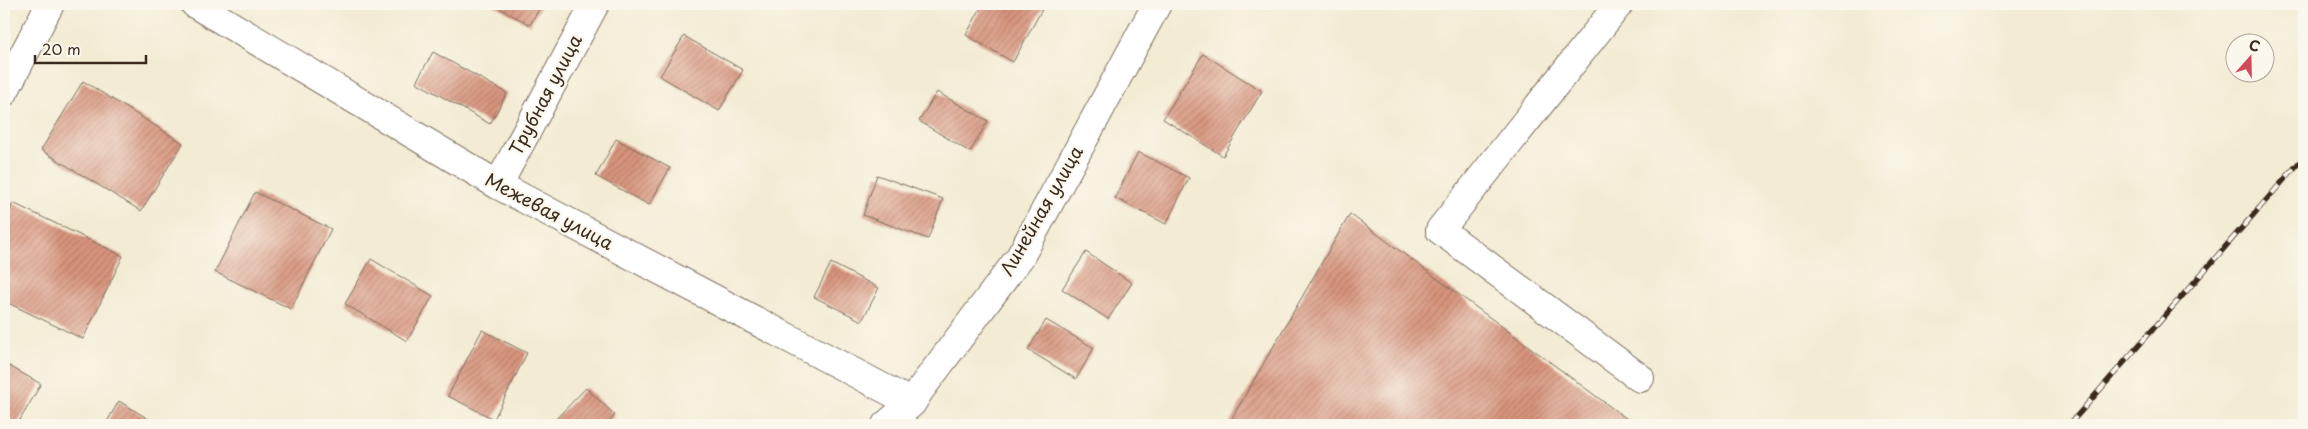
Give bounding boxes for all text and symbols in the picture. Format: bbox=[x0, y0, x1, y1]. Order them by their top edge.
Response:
street label: Трубная улица bbox=[501, 28, 588, 160]
scale bar bbox=[35, 32, 146, 64]
north arrow bbox=[2226, 32, 2276, 82]
text: С bbox=[2246, 34, 2263, 57]
text: 20 m bbox=[42, 37, 81, 60]
street label: Линейная улица bbox=[992, 140, 1089, 280]
street label: Межевая улица bbox=[481, 165, 619, 256]

